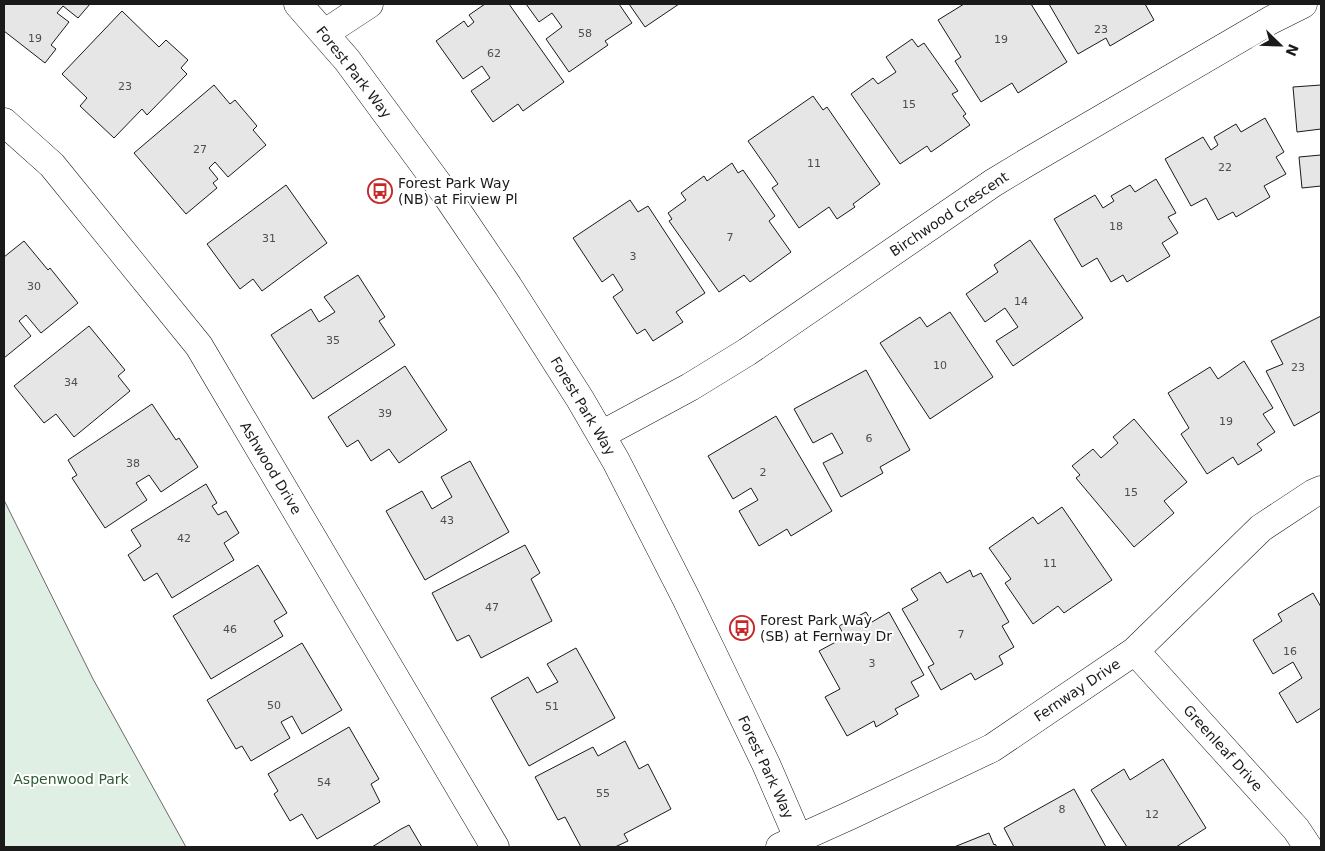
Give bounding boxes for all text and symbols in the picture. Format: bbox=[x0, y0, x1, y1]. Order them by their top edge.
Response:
north arrow bbox=[1255, 20, 1305, 70]
street label: Forest Park Way bbox=[313, 23, 395, 121]
house number: 23 bbox=[1094, 23, 1108, 36]
house number: 58 bbox=[578, 27, 592, 40]
house number: 19 bbox=[28, 32, 42, 45]
house number: 19 bbox=[994, 33, 1008, 46]
text: N bbox=[1282, 42, 1302, 59]
house number: 62 bbox=[487, 47, 501, 60]
house number: 23 bbox=[118, 80, 132, 93]
house number: 15 bbox=[902, 98, 916, 111]
house number: 27 bbox=[193, 143, 207, 156]
house number: 11 bbox=[807, 157, 821, 170]
house number: 22 bbox=[1218, 161, 1232, 174]
street label: Birchwood Crescent bbox=[887, 168, 1012, 260]
place label: Forest Park Way (NB) at Firview Pl bbox=[398, 175, 518, 207]
bus stop icon: Forest Park Way (NB) at Firview Pl bbox=[367, 178, 393, 204]
house number: 18 bbox=[1109, 220, 1123, 233]
house number: 7 bbox=[727, 231, 734, 244]
house number: 31 bbox=[262, 232, 276, 245]
house number: 3 bbox=[630, 250, 637, 263]
house number: 30 bbox=[27, 280, 41, 293]
house number: 14 bbox=[1014, 295, 1028, 308]
house number: 35 bbox=[326, 334, 340, 347]
street label: Forest Park Way bbox=[547, 354, 619, 458]
house number: 10 bbox=[933, 359, 947, 372]
house number: 23 bbox=[1291, 361, 1305, 374]
house number: 34 bbox=[64, 376, 78, 389]
house number: 39 bbox=[378, 407, 392, 420]
house number: 19 bbox=[1219, 415, 1233, 428]
street label: Ashwood Drive bbox=[237, 419, 305, 517]
house number: 6 bbox=[866, 432, 873, 445]
house number: 38 bbox=[126, 457, 140, 470]
house number: 2 bbox=[760, 466, 767, 479]
house number: 15 bbox=[1124, 486, 1138, 499]
house number: 43 bbox=[440, 514, 454, 527]
house number: 42 bbox=[177, 532, 191, 545]
house number: 11 bbox=[1043, 557, 1057, 570]
house number: 47 bbox=[485, 601, 499, 614]
place label: Forest Park Way (SB) at Fernway Dr bbox=[760, 612, 892, 644]
bus stop icon: Forest Park Way (SB) at Fernway Dr bbox=[729, 615, 755, 641]
house number: 46 bbox=[223, 623, 237, 636]
house number: 7 bbox=[958, 628, 965, 641]
house number: 16 bbox=[1283, 645, 1297, 658]
street label: Fernway Drive bbox=[1031, 655, 1123, 725]
house number: 3 bbox=[869, 657, 876, 670]
house number: 50 bbox=[267, 699, 281, 712]
house number: 51 bbox=[545, 700, 559, 713]
street label: Greenleaf Drive bbox=[1180, 702, 1266, 794]
street label: Forest Park Way bbox=[735, 713, 797, 821]
park label: Aspenwood Park bbox=[13, 771, 130, 787]
house number: 54 bbox=[317, 776, 331, 789]
house number: 55 bbox=[596, 787, 610, 800]
house number: 8 bbox=[1059, 803, 1066, 816]
house number: 12 bbox=[1145, 808, 1159, 821]

